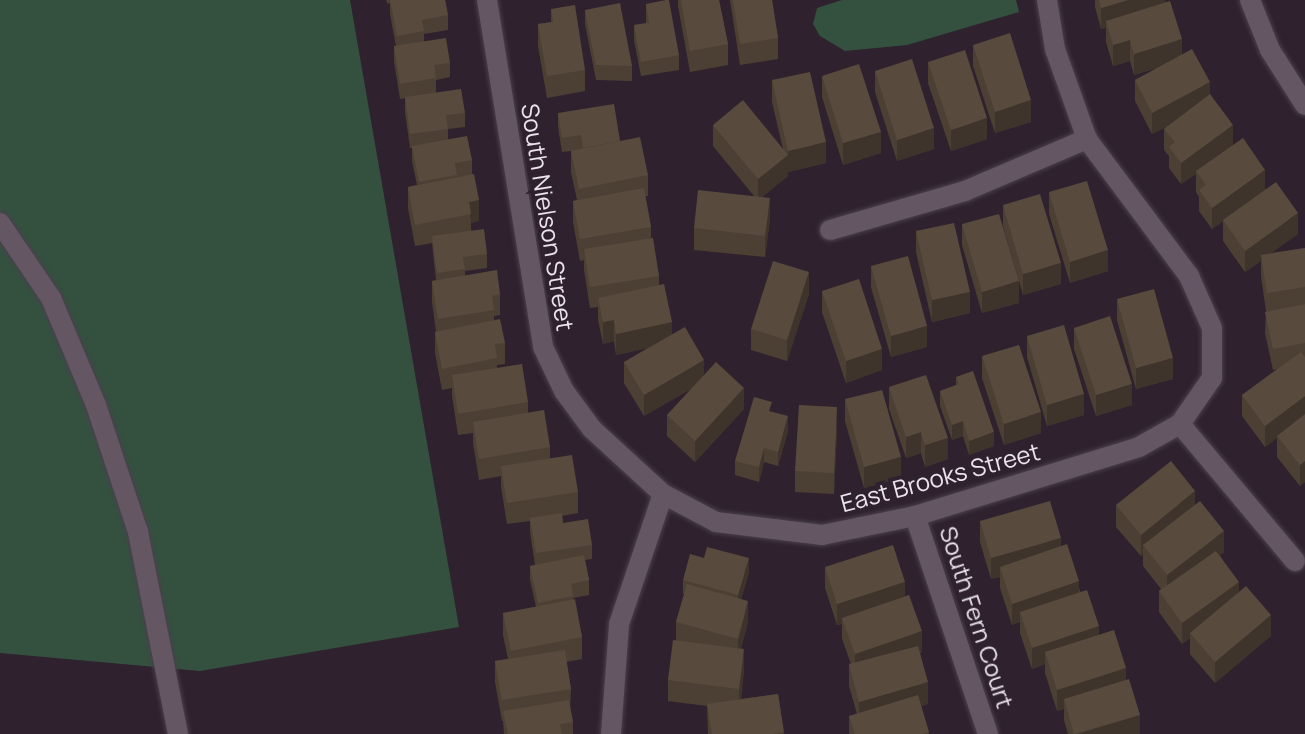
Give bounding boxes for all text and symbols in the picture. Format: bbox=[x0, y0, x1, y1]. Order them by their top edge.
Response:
street label: South Nielson Street bbox=[516, 101, 580, 333]
street label: East Brooks Street bbox=[837, 437, 1043, 517]
street label: South Fern Court bbox=[934, 523, 1020, 711]

